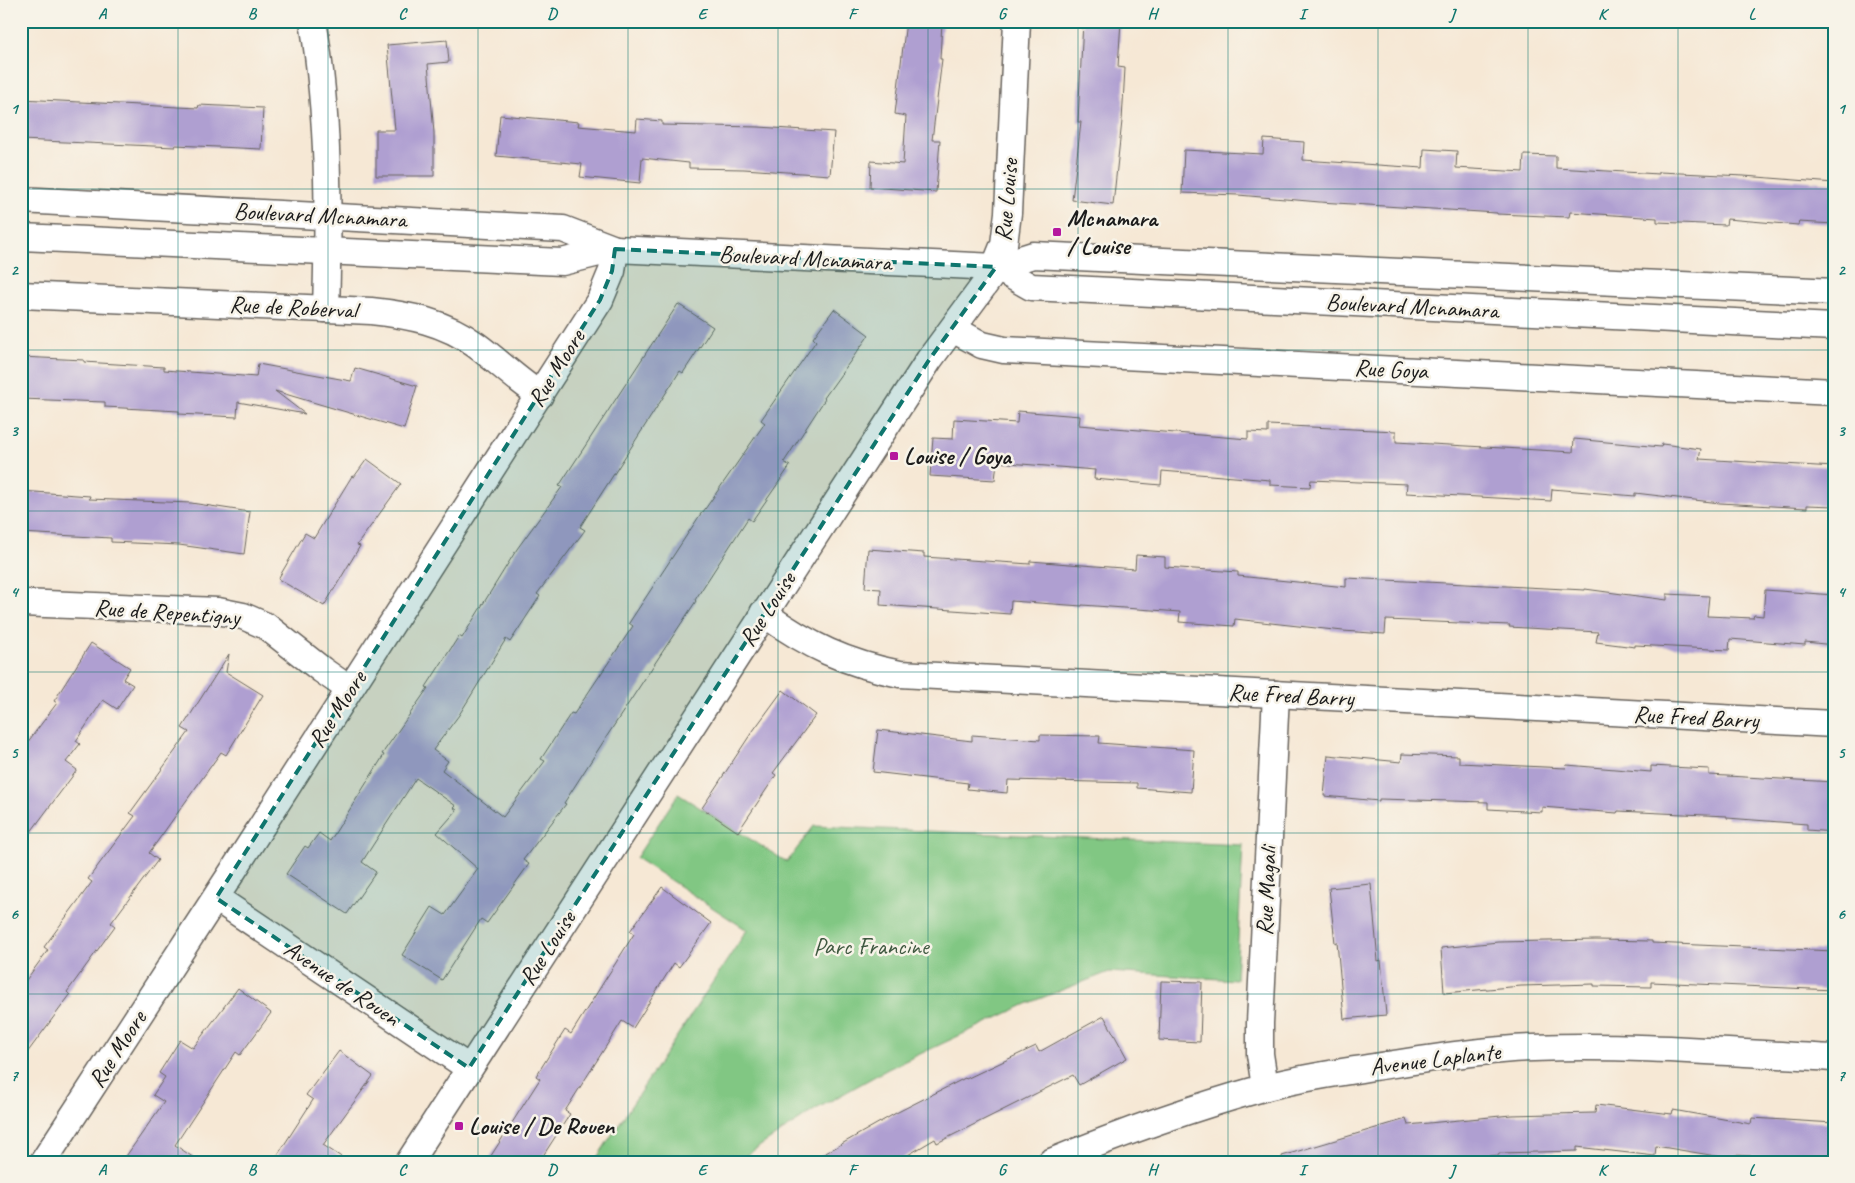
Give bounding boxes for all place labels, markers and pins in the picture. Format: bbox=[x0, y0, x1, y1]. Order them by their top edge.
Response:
place label: Mcnamara / Louise bbox=[1067, 203, 1159, 261]
marker: Mcnamara / Louise bbox=[1051, 226, 1063, 238]
place label: Louise / Goya bbox=[904, 441, 1013, 471]
marker: Louise / Goya bbox=[888, 450, 900, 462]
place label: Louise / De Rouen bbox=[469, 1111, 615, 1141]
marker: Louise / De Rouen bbox=[453, 1120, 465, 1132]

